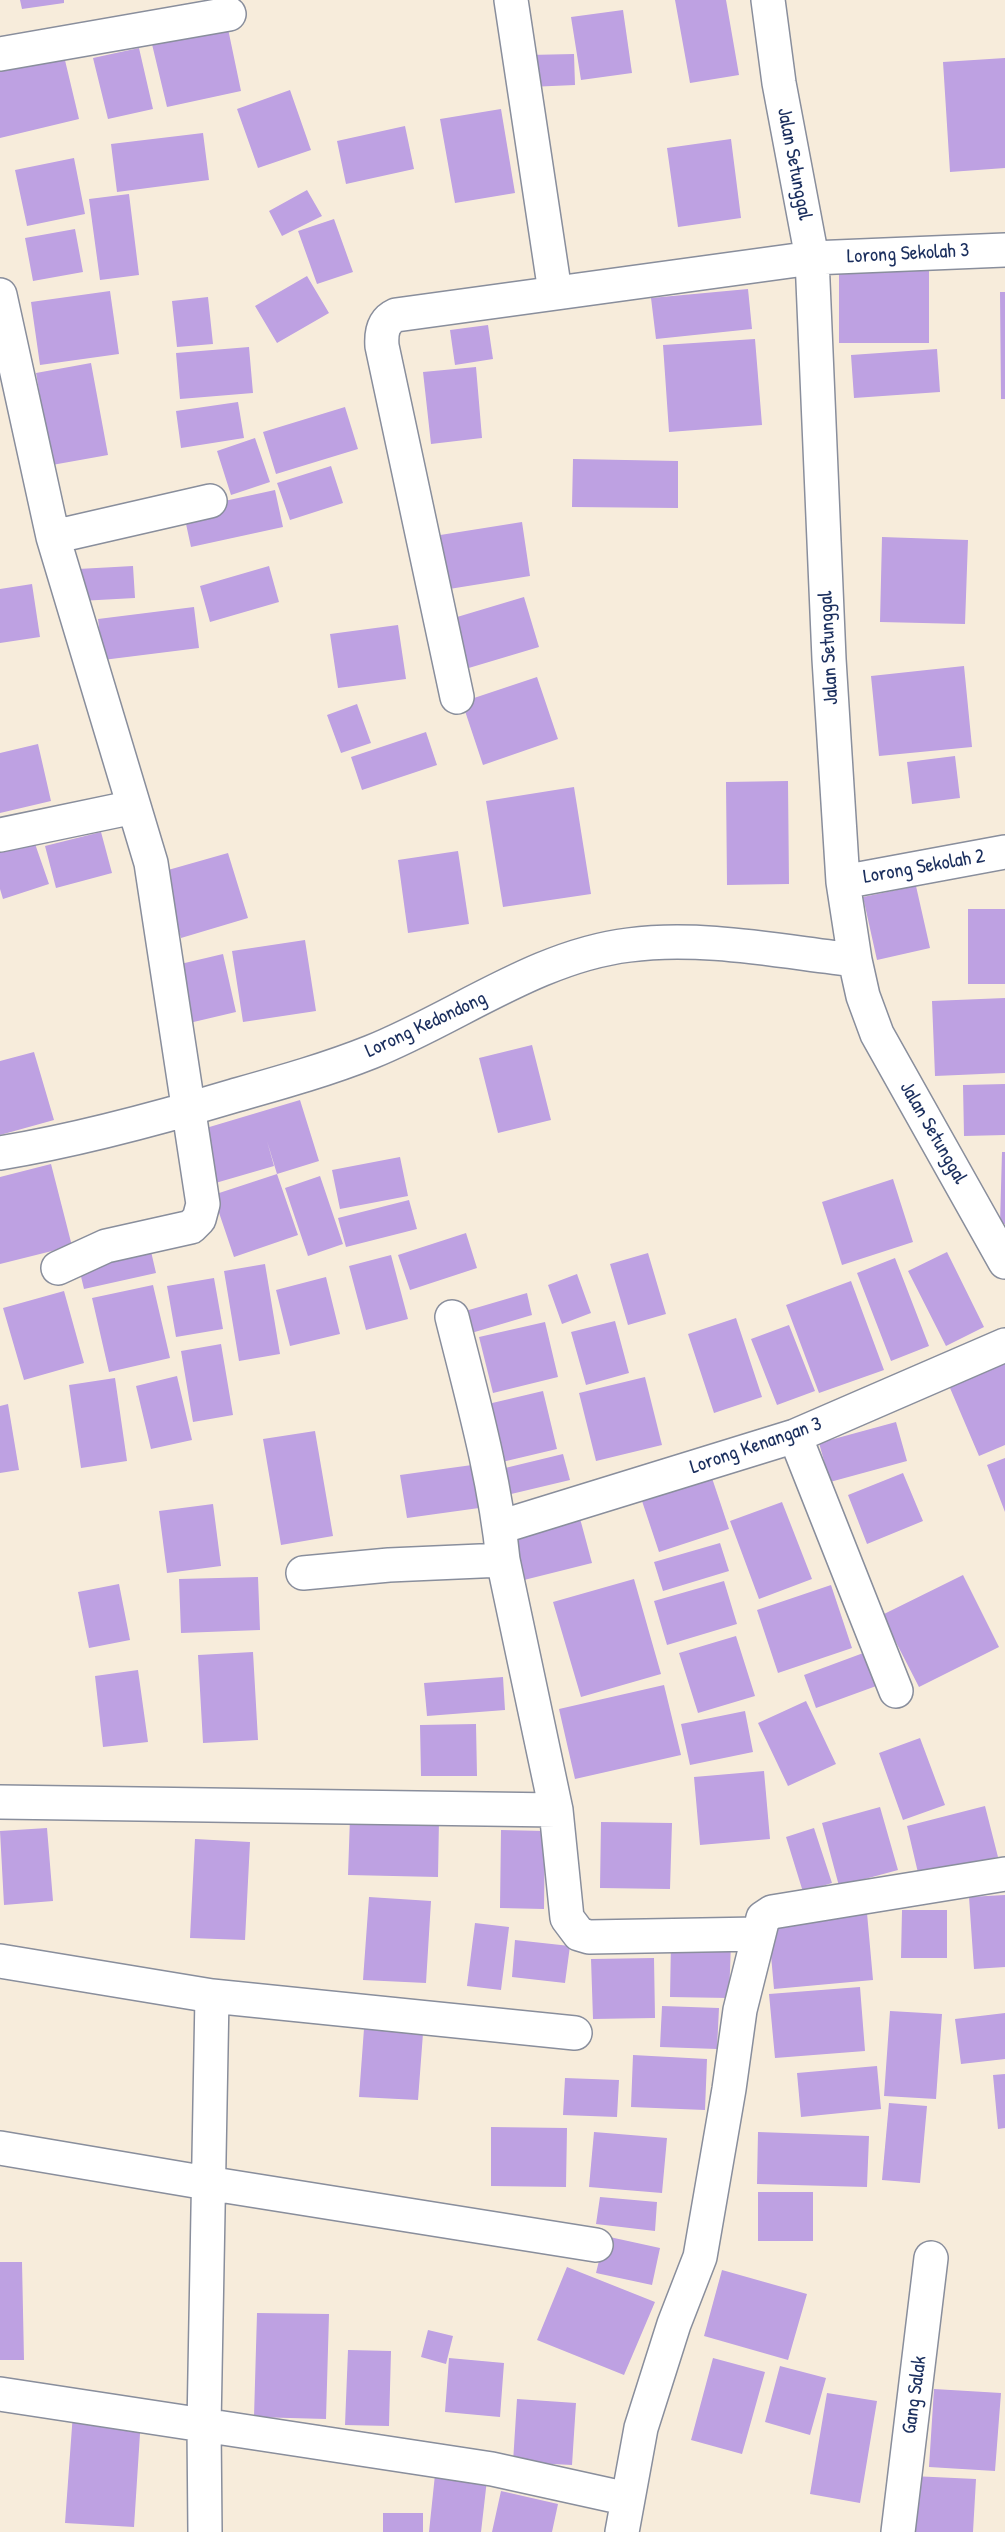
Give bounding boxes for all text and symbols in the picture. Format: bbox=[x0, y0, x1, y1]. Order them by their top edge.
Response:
street label: Jalan Setunggal bbox=[771, 106, 817, 222]
street label: Lorong Sekolah 3 bbox=[846, 239, 970, 269]
street label: Jalan Setunggal bbox=[814, 590, 844, 706]
street label: Lorong Sekolah 2 bbox=[861, 845, 987, 889]
street label: Lorong Kedondong bbox=[362, 986, 490, 1064]
street label: Jalan Setunggal bbox=[894, 1078, 972, 1188]
street label: Lorong Kenangan 3 bbox=[687, 1412, 825, 1480]
street label: Gang Salak bbox=[898, 2354, 932, 2436]

